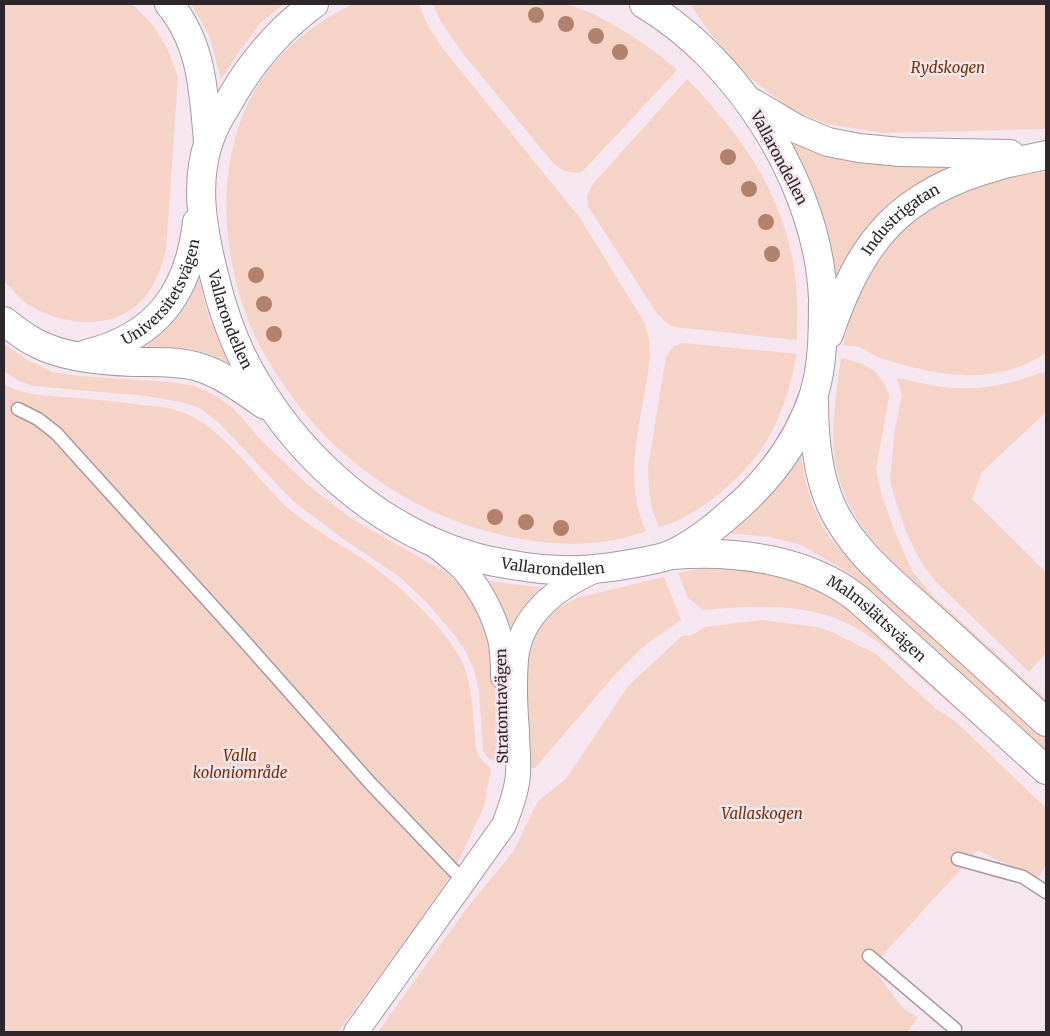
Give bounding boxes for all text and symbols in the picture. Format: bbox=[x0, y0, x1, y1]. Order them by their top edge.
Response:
park label: Rydskogen bbox=[911, 58, 985, 77]
street label: Vallarondellen bbox=[746, 107, 812, 208]
street label: Industrigatan bbox=[857, 179, 943, 259]
street label: Universitetsvägen bbox=[118, 237, 203, 349]
street label: Vallarondellen bbox=[204, 267, 257, 372]
street label: Vallarondellen bbox=[499, 553, 606, 579]
street label: Malmslättsvägen bbox=[824, 571, 931, 666]
street label: Stratomtavägen bbox=[491, 648, 512, 764]
park label: Valla koloniområde bbox=[193, 746, 288, 782]
park label: Vallaskogen bbox=[721, 804, 803, 823]

